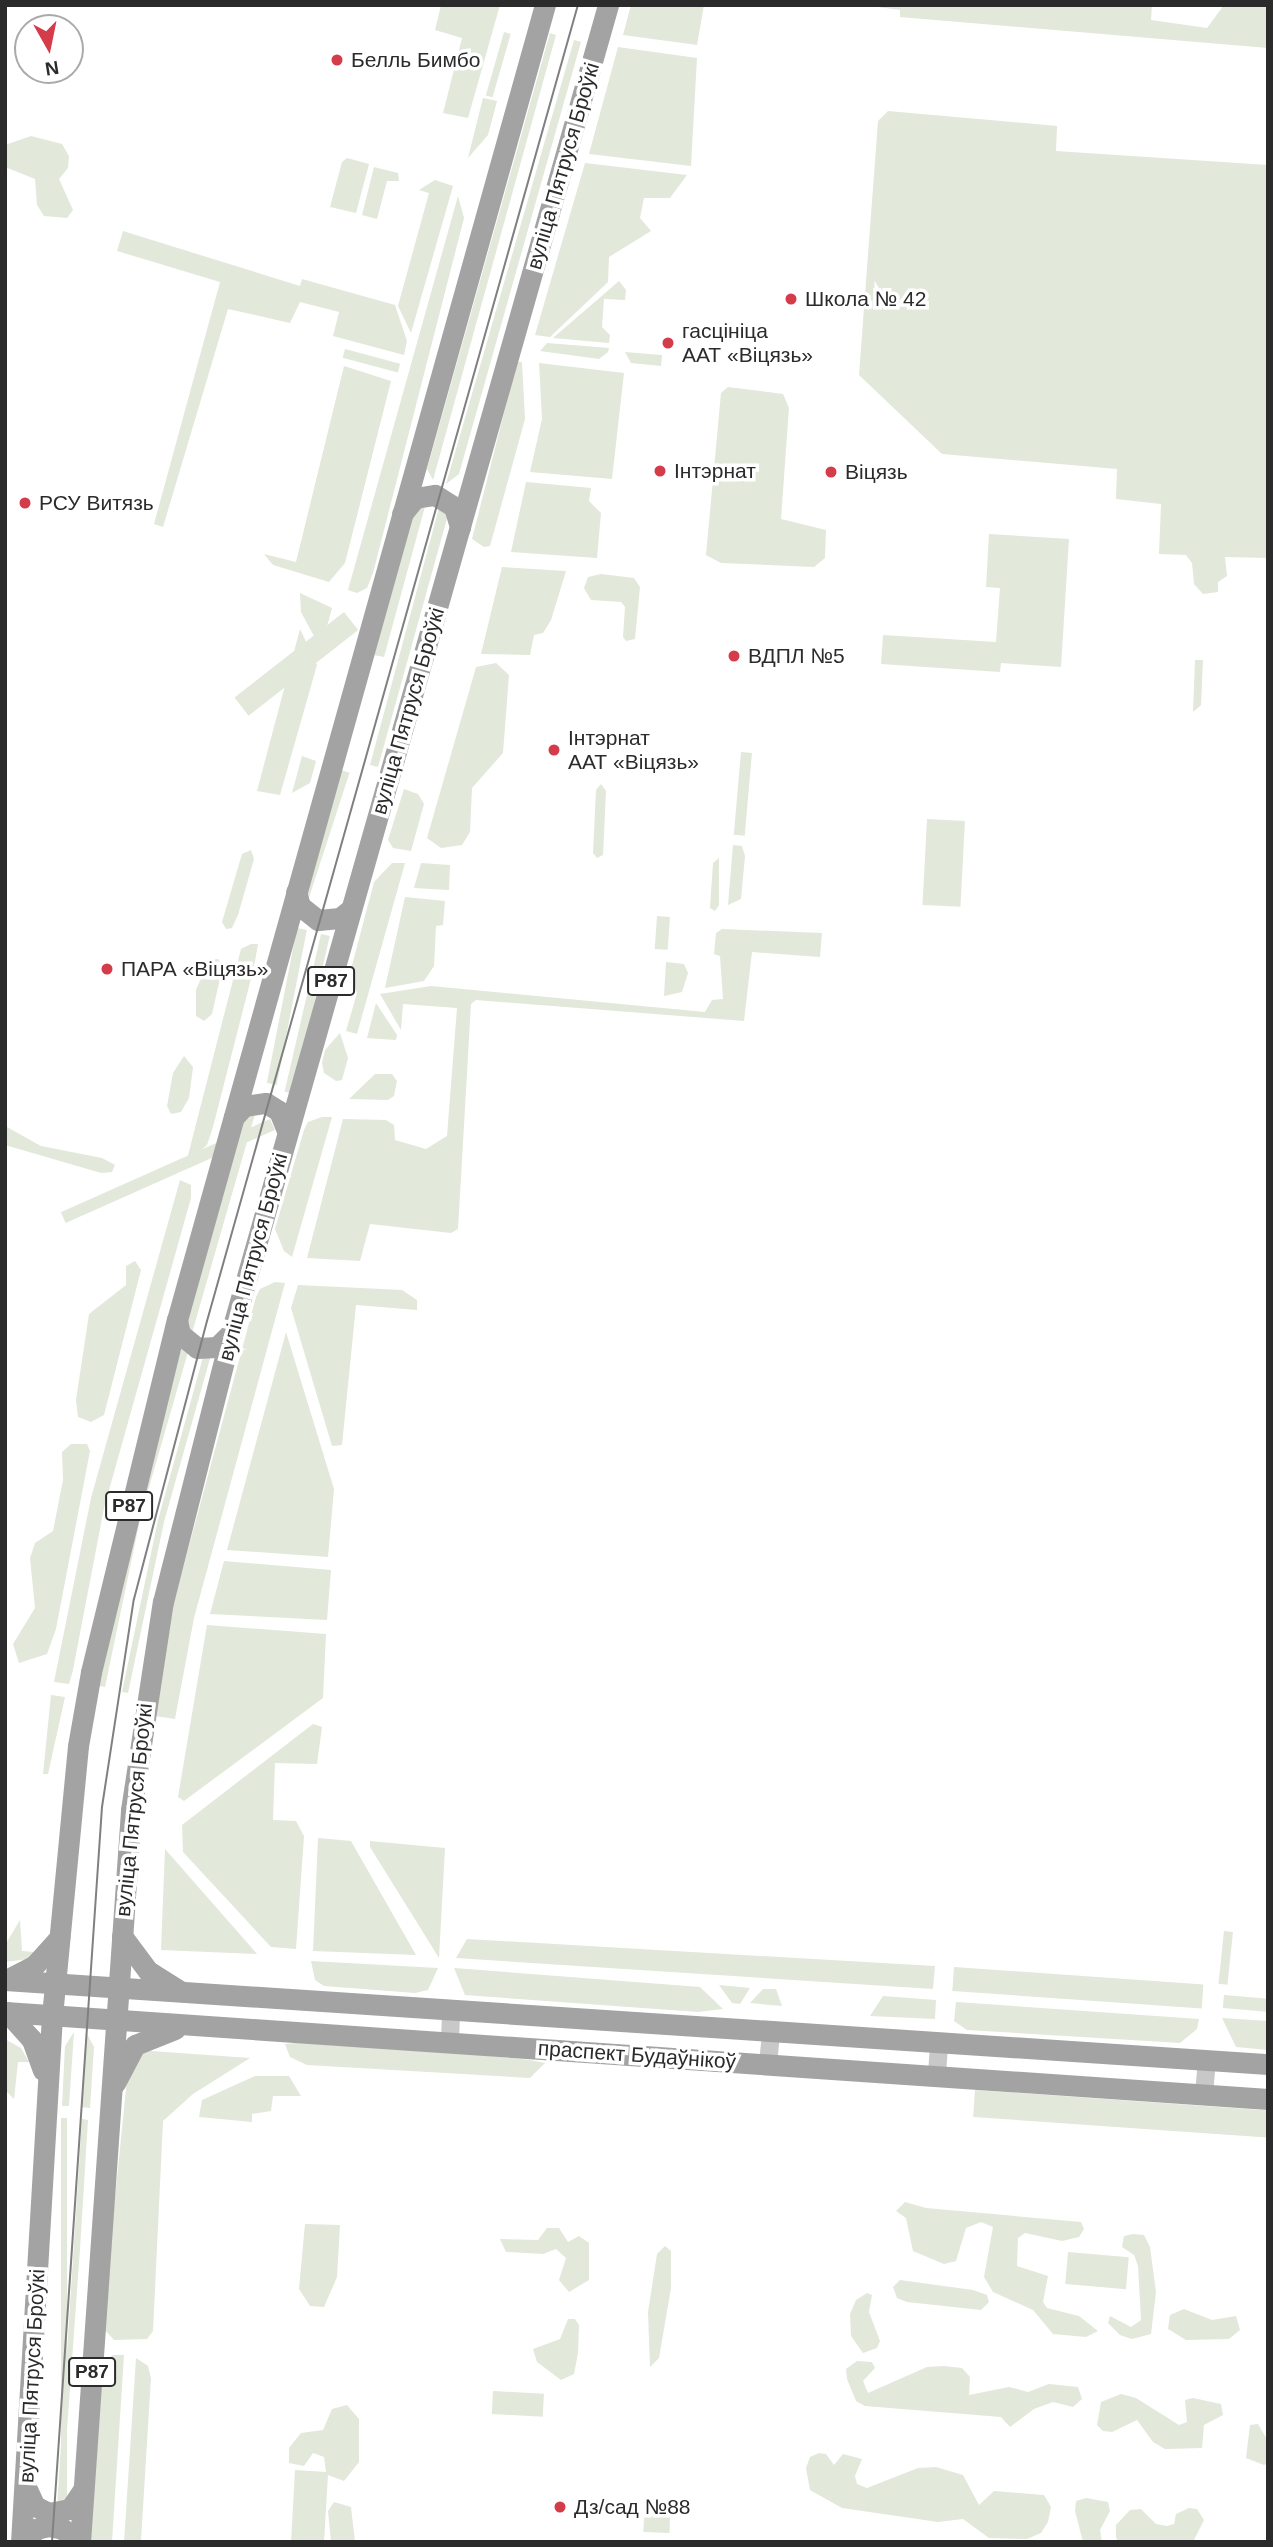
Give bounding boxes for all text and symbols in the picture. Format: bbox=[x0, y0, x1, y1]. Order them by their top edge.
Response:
north arrow bbox=[14, 14, 84, 84]
place label: Белль Бимбо bbox=[351, 47, 480, 73]
marker: Белль Бимбо bbox=[329, 52, 345, 68]
text: N bbox=[44, 57, 60, 80]
street label: вуліца Пятруся Броўкі bbox=[521, 60, 605, 272]
place label: Школа № 42 bbox=[805, 286, 926, 312]
marker: Школа № 42 bbox=[783, 291, 799, 307]
place label: гасцініца ААТ «Віцязь» bbox=[682, 318, 813, 368]
marker: гасцініца ААТ «Віцязь» bbox=[660, 335, 676, 351]
place label: Інтэрнат bbox=[674, 458, 756, 484]
place label: Віцязь bbox=[845, 459, 908, 485]
marker: Інтэрнат bbox=[652, 463, 668, 479]
marker: Віцязь bbox=[823, 464, 839, 480]
place label: РСУ Витязь bbox=[39, 490, 154, 516]
marker: РСУ Витязь bbox=[17, 495, 33, 511]
street label: вуліца Пятруся Броўкі bbox=[366, 605, 450, 817]
place label: ВДПЛ №5 bbox=[748, 643, 845, 669]
marker: ВДПЛ №5 bbox=[726, 648, 742, 664]
place label: Інтэрнат ААТ «Віцязь» bbox=[568, 725, 699, 775]
marker: Інтэрнат ААТ «Віцязь» bbox=[546, 742, 562, 758]
place label: ПАРА «Віцязь» bbox=[121, 956, 269, 982]
marker: ПАРА «Віцязь» bbox=[99, 961, 115, 977]
road number: Р87 bbox=[306, 965, 356, 996]
street label: вуліца Пятруся Броўкі bbox=[213, 1150, 293, 1364]
road number: Р87 bbox=[104, 1490, 154, 1522]
street label: вуліца Пятруся Броўкі bbox=[110, 1702, 158, 1918]
street label: праспект Будаўнікоў bbox=[537, 2036, 737, 2074]
street label: вуліца Пятруся Броўкі bbox=[14, 2268, 50, 2484]
road number: Р87 bbox=[68, 2356, 116, 2388]
place label: Дз/сад №88 bbox=[574, 2494, 691, 2520]
marker: Дз/сад №88 bbox=[552, 2499, 568, 2515]

